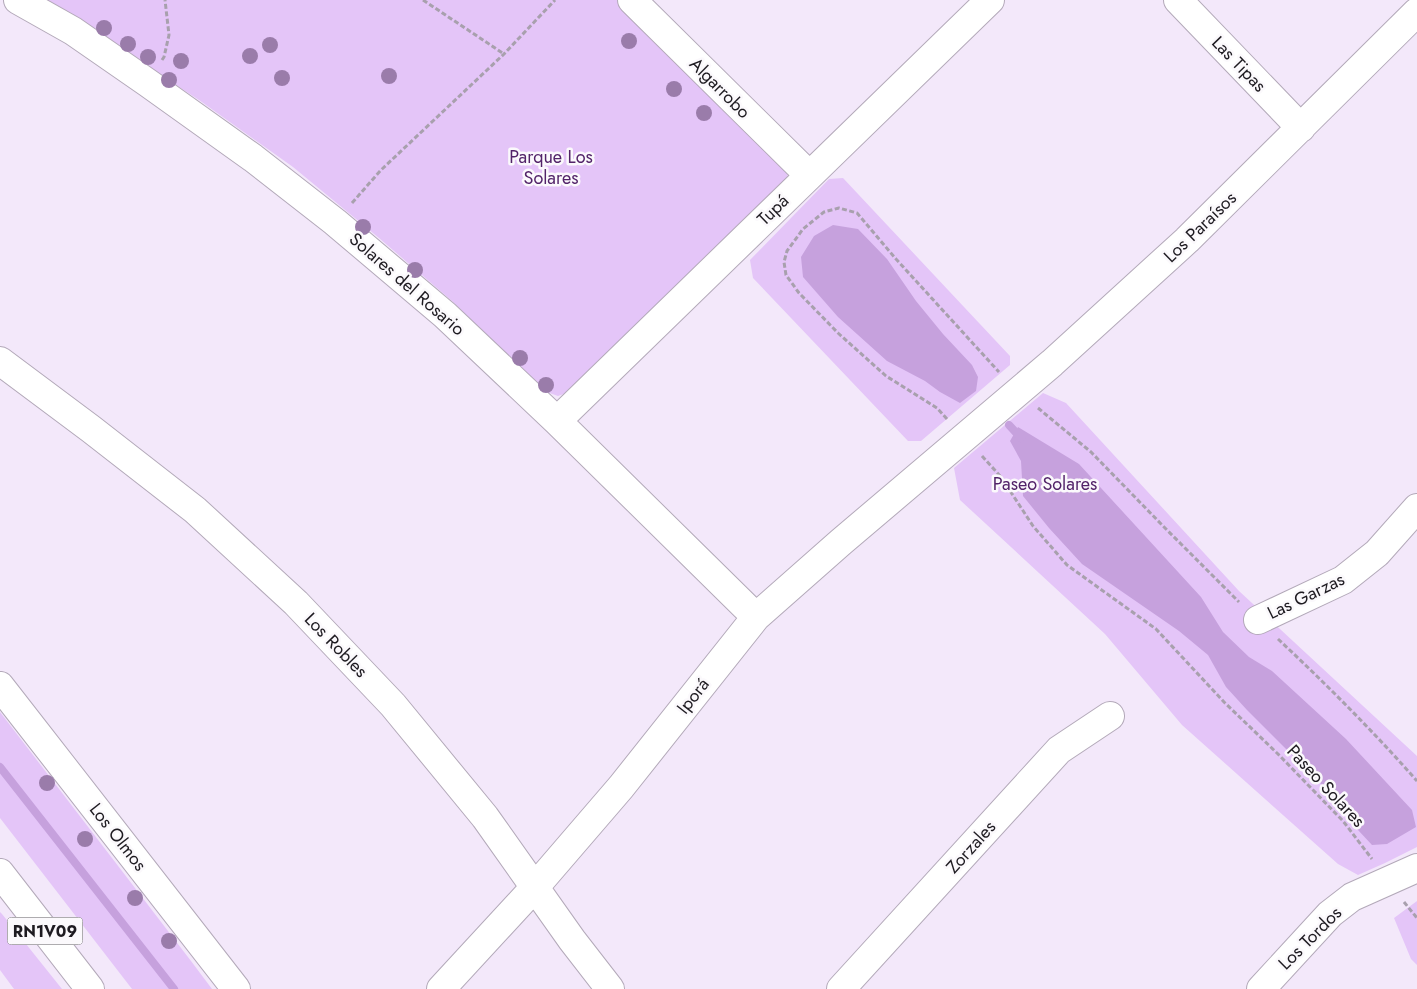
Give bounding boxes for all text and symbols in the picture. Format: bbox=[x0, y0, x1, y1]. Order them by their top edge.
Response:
street label: Las Tipas bbox=[1206, 30, 1272, 98]
street label: Algarrobo bbox=[684, 52, 757, 125]
park label: Parque Los Solares bbox=[509, 144, 593, 191]
street label: Los Paraísos bbox=[1158, 186, 1242, 268]
street label: Tupá bbox=[751, 188, 795, 232]
street label: Solares del Rosario bbox=[343, 226, 471, 342]
park label: Paseo Solares bbox=[993, 471, 1097, 497]
street label: Las Garzas bbox=[1263, 566, 1349, 626]
street label: Los Robles bbox=[298, 607, 374, 683]
street label: Iporá bbox=[671, 672, 715, 720]
street label: Paseo Solares bbox=[1281, 739, 1371, 833]
street label: Los Olmos bbox=[83, 797, 153, 877]
street label: Zorzales bbox=[940, 815, 1002, 879]
street label: Los Tordos bbox=[1272, 900, 1348, 976]
road number: RN1V09 bbox=[8, 918, 82, 944]

